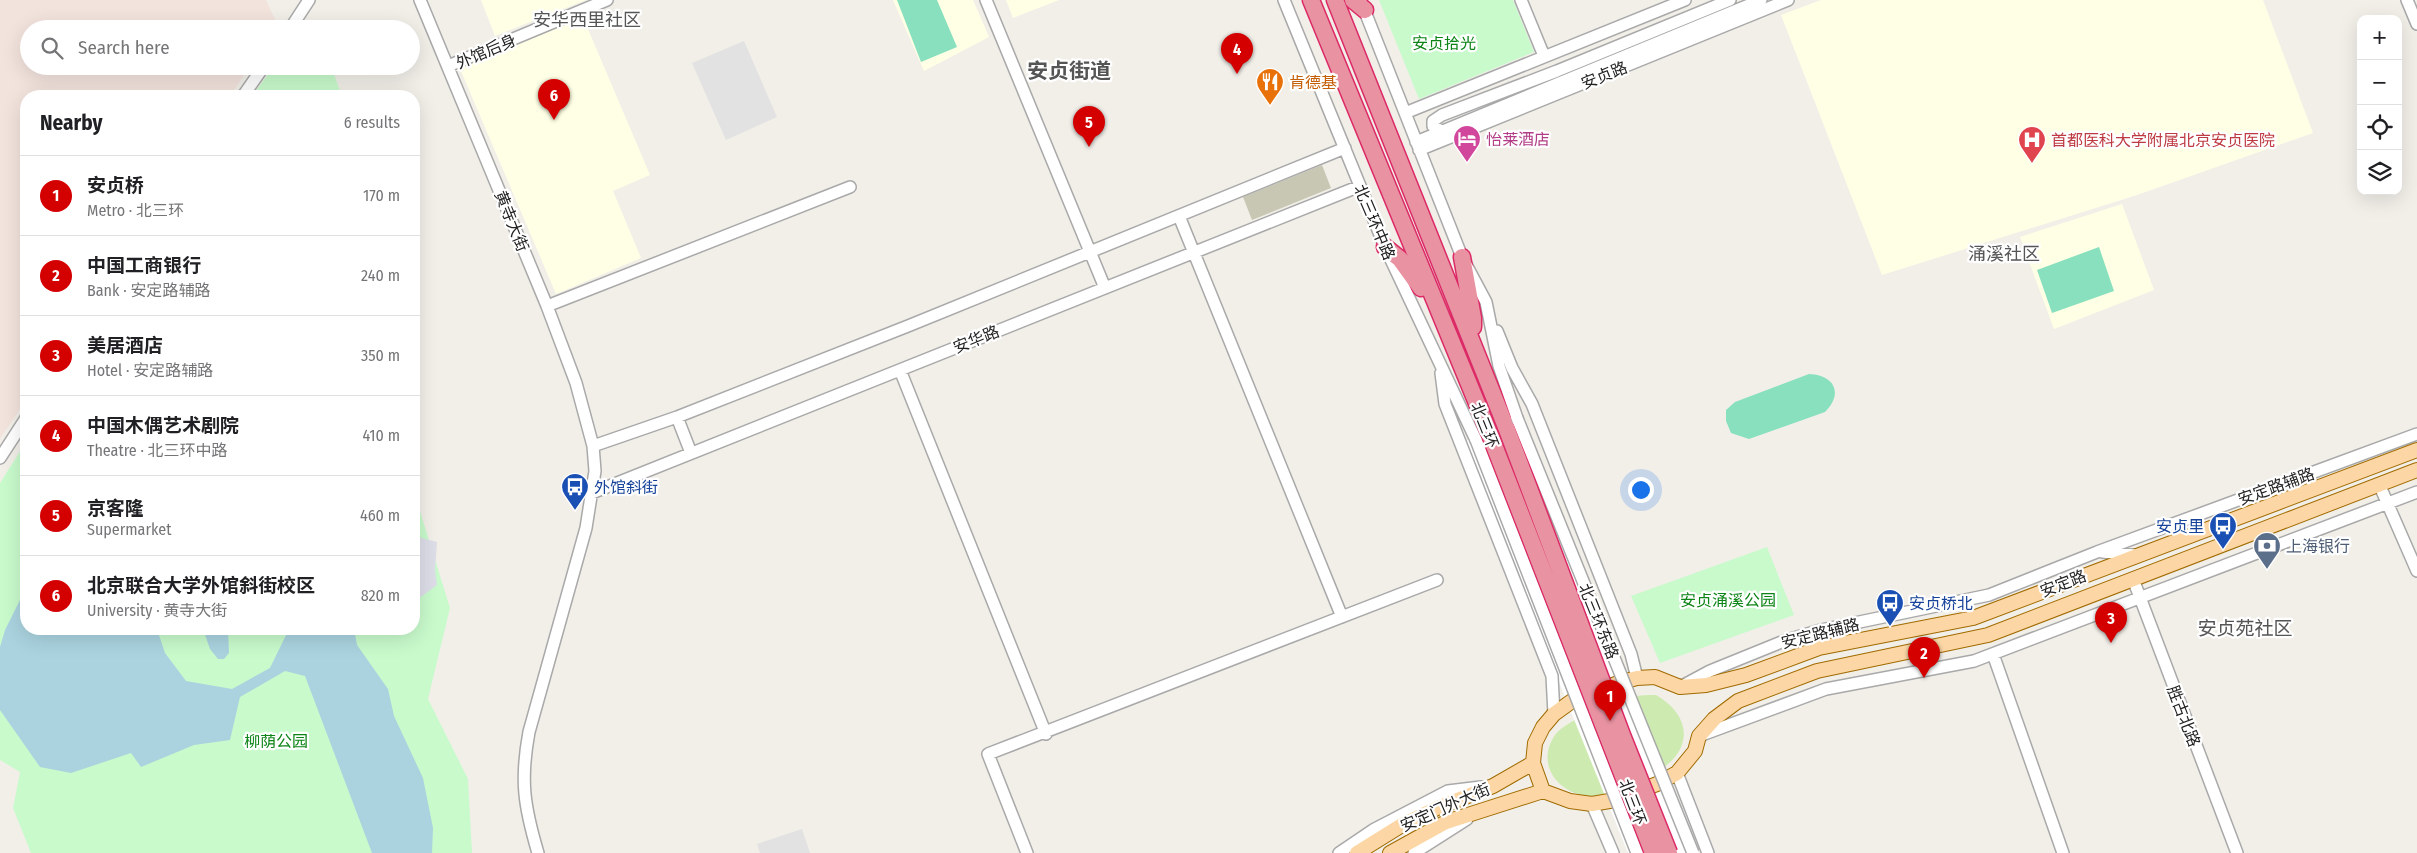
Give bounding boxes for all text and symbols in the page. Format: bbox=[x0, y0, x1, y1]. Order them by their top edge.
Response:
district label: 安华西里社区 bbox=[533, 9, 641, 31]
map controls bbox=[2357, 15, 2402, 195]
button: + bbox=[2357, 15, 2402, 60]
search box bbox=[20, 20, 420, 75]
street label: 外馆后身 bbox=[453, 30, 519, 73]
pin: 4 bbox=[1221, 33, 1253, 74]
icon: search bbox=[38, 34, 66, 62]
park label: 安贞拾光 bbox=[1412, 34, 1476, 53]
text: Search here bbox=[78, 36, 170, 59]
district label: 安贞街道 bbox=[1027, 58, 1111, 84]
street label: 安贞路 bbox=[1578, 58, 1630, 93]
button: − bbox=[2357, 60, 2402, 105]
restaurant icon: 肯德基 bbox=[1255, 67, 1285, 106]
place label: 肯德基 bbox=[1289, 73, 1337, 92]
pin: 6 bbox=[538, 79, 570, 120]
button: locate bbox=[2357, 105, 2402, 150]
pin: 5 bbox=[1073, 106, 1105, 147]
text: Nearby bbox=[40, 110, 102, 136]
text: 6 results bbox=[344, 113, 400, 132]
hotel icon: 怡莱酒店 bbox=[1452, 124, 1482, 163]
hospital icon: 首都医科大学附属北京安贞医院 bbox=[2017, 125, 2047, 164]
place label: 怡莱酒店 bbox=[1486, 130, 1550, 149]
place label: 首都医科大学附属北京安贞医院 bbox=[2051, 131, 2275, 150]
button: layers bbox=[2357, 150, 2402, 195]
text: 安贞桥 bbox=[87, 174, 144, 197]
street label: 北三环中路 bbox=[1350, 182, 1399, 263]
text: 1 bbox=[53, 186, 59, 205]
text: 170 m bbox=[363, 186, 400, 205]
street label: 黄寺大街 bbox=[491, 188, 532, 254]
text: Metro · 北三环 bbox=[87, 201, 184, 220]
district label: 涌溪社区 bbox=[1968, 243, 2040, 265]
text: 中国工商银行 bbox=[87, 254, 201, 277]
text: 2 bbox=[52, 266, 60, 285]
text: 240 m bbox=[361, 266, 400, 285]
text: Bank · 安定路辅路 bbox=[87, 281, 210, 300]
street label: 安华路 bbox=[950, 322, 1002, 357]
text: 美居酒店 bbox=[87, 334, 163, 357]
text: 3 bbox=[52, 346, 60, 365]
text: 350 m bbox=[361, 346, 400, 365]
text: Hotel · 安定路辅路 bbox=[87, 361, 213, 380]
street label: 北三环 bbox=[1467, 399, 1502, 451]
text: 中国木偶艺术剧院 bbox=[87, 414, 239, 437]
text: 4 bbox=[52, 426, 60, 445]
text: 410 m bbox=[362, 426, 400, 445]
text: Theatre · 北三环中路 bbox=[87, 441, 228, 460]
street label: 安定路辅路 bbox=[2235, 464, 2317, 509]
bus stop icon: 外馆斜街 bbox=[560, 472, 590, 511]
your location bbox=[1628, 477, 1654, 503]
place label: 外馆斜街 bbox=[594, 478, 658, 497]
text: 京客隆 bbox=[87, 497, 144, 520]
text: 5 bbox=[52, 506, 60, 525]
text: 460 m bbox=[360, 506, 400, 525]
bus stop icon: 安贞里 bbox=[2208, 511, 2238, 550]
place label: 安贞里 bbox=[2156, 517, 2204, 536]
text: Supermarket bbox=[87, 520, 171, 539]
bank icon: 上海银行 bbox=[2252, 531, 2282, 570]
place label: 上海银行 bbox=[2286, 537, 2350, 556]
street label: 安定路 bbox=[2037, 566, 2089, 601]
text: 北京联合大学外馆斜街校区 bbox=[87, 574, 315, 597]
street label: 北三环东路 bbox=[1575, 581, 1622, 662]
text: 6 bbox=[52, 586, 60, 605]
text: 820 m bbox=[361, 586, 400, 605]
bus stop icon: 安贞桥北 bbox=[1875, 588, 1905, 627]
park label: 安贞涌溪公园 bbox=[1680, 591, 1776, 610]
place label: 安贞桥北 bbox=[1909, 594, 1973, 613]
text: University · 黄寺大街 bbox=[87, 601, 227, 620]
pin: 3 bbox=[2095, 602, 2127, 643]
street label: 安定路辅路 bbox=[1779, 615, 1861, 652]
district label: 安贞苑社区 bbox=[2197, 617, 2293, 640]
pin: 2 bbox=[1908, 637, 1940, 678]
pin: 1 bbox=[1594, 680, 1626, 721]
street label: 胜古北路 bbox=[2163, 683, 2204, 749]
park label: 柳荫公园 bbox=[244, 732, 308, 751]
street label: 北三环 bbox=[1615, 776, 1650, 828]
street label: 安定门外大街 bbox=[1397, 779, 1493, 836]

